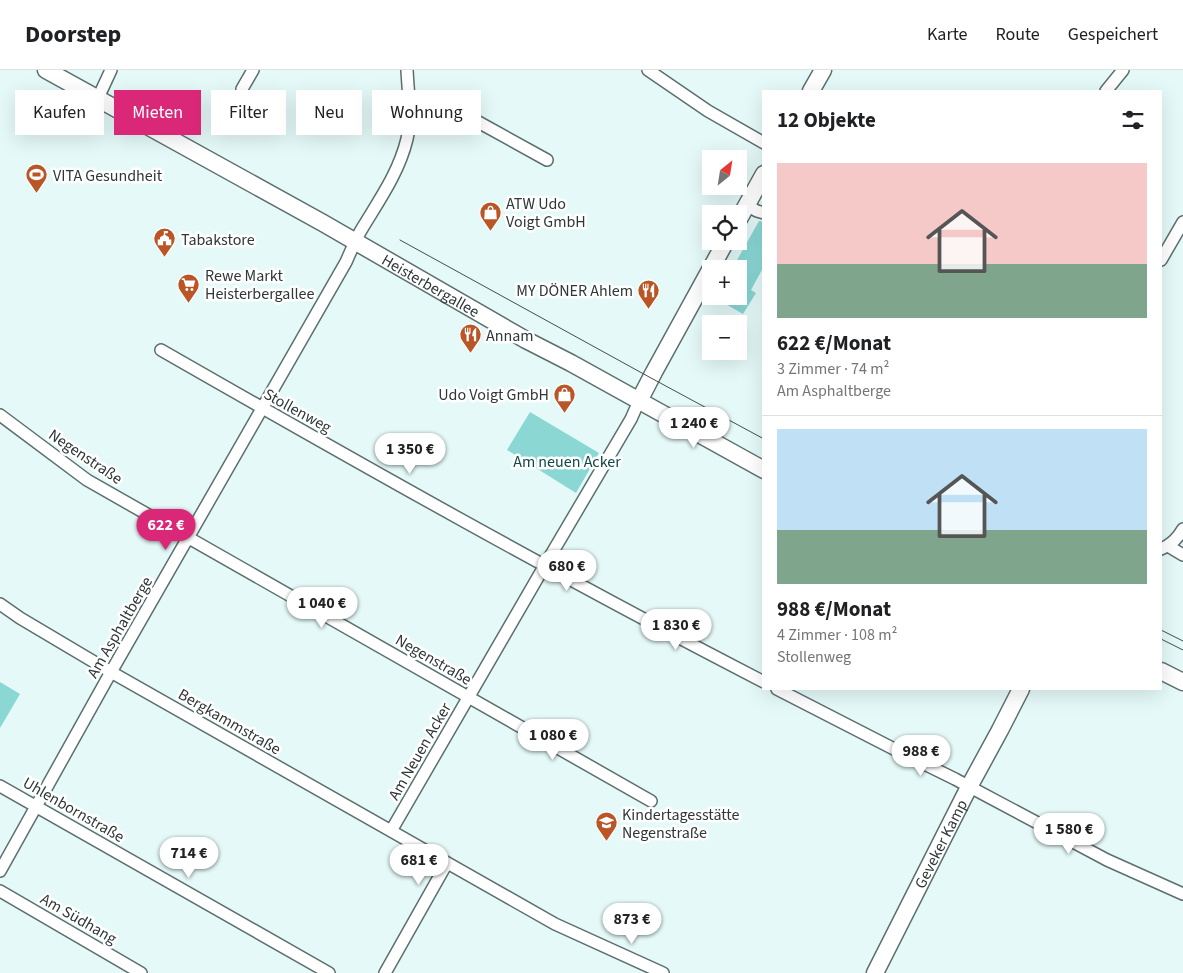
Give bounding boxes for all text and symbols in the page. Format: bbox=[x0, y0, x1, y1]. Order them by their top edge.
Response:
text: Doorstep bbox=[25, 17, 121, 52]
text: Karte bbox=[927, 22, 967, 47]
text: Route bbox=[995, 22, 1040, 47]
text: Gespeichert bbox=[1068, 22, 1158, 47]
chip: Kaufen bbox=[15, 90, 104, 135]
chip: Mieten bbox=[114, 90, 201, 135]
chip: Filter bbox=[211, 90, 286, 135]
chip: Neu bbox=[296, 90, 362, 135]
chip: Wohnung bbox=[372, 90, 481, 135]
text: 12 Objekte bbox=[777, 105, 876, 135]
icon: filters bbox=[1119, 106, 1147, 134]
north arrow bbox=[702, 150, 748, 195]
map controls bbox=[702, 150, 747, 360]
sports icon: VITA Gesundheit bbox=[25, 163, 49, 194]
place label: VITA Gesundheit bbox=[53, 165, 163, 187]
place label: ATW Udo Voigt GmbH bbox=[506, 193, 586, 233]
icon: home bbox=[917, 196, 1007, 286]
shop icon: ATW Udo Voigt GmbH bbox=[478, 200, 502, 231]
button: locate bbox=[702, 205, 747, 250]
public building icon: Tabakstore bbox=[153, 227, 177, 258]
place label: Tabakstore bbox=[181, 229, 255, 251]
street label: Heisterbergallee bbox=[377, 249, 483, 323]
button: + bbox=[702, 260, 747, 305]
place label: Rewe Markt Heisterbergallee bbox=[205, 265, 315, 305]
supermarket icon: Rewe Markt Heisterbergallee bbox=[177, 272, 201, 303]
restaurant icon: MY DÖNER Ahlem bbox=[637, 278, 661, 309]
place label: MY DÖNER Ahlem bbox=[516, 280, 633, 302]
button: − bbox=[702, 315, 747, 360]
restaurant icon: Annam bbox=[458, 323, 482, 354]
place label: Annam bbox=[486, 325, 534, 347]
text: 622 €/Monat bbox=[777, 328, 891, 358]
text: 3 Zimmer · 74 m² bbox=[777, 358, 889, 380]
text: Am Asphaltberge bbox=[777, 380, 891, 402]
shop icon: Udo Voigt GmbH bbox=[553, 382, 577, 413]
street label: Stollenweg bbox=[260, 383, 335, 438]
place label: Udo Voigt GmbH bbox=[438, 384, 549, 406]
pin: 1 240 € bbox=[648, 406, 740, 449]
text: 1 240 € bbox=[670, 412, 718, 434]
street label: Negenstraße bbox=[44, 424, 127, 490]
pin: 1 350 € bbox=[364, 432, 456, 475]
text: 1 350 € bbox=[386, 438, 434, 460]
park label: Am neuen Acker bbox=[513, 451, 621, 473]
icon: home bbox=[917, 461, 1007, 551]
pin: 622 € bbox=[131, 508, 201, 551]
text: 622 € bbox=[148, 514, 185, 536]
pin: 680 € bbox=[532, 550, 602, 592]
text: 680 € bbox=[549, 555, 586, 577]
street label: Am Asphaltberge bbox=[82, 573, 158, 682]
pin: 1 040 € bbox=[276, 586, 368, 629]
text: 1 040 € bbox=[298, 592, 346, 614]
text: 988 €/Monat bbox=[777, 594, 891, 624]
pin: 1 830 € bbox=[630, 608, 722, 651]
text: 1 830 € bbox=[652, 614, 700, 636]
text: 4 Zimmer · 108 m² bbox=[777, 624, 897, 646]
street label: Negenstraße bbox=[391, 629, 476, 691]
text: Stollenweg bbox=[777, 646, 851, 668]
street label: Bergkammstraße bbox=[174, 684, 285, 760]
street label: Am Neuen Acker bbox=[383, 698, 457, 804]
pin: 1 080 € bbox=[507, 718, 599, 761]
text: 1 080 € bbox=[529, 724, 577, 746]
pin: 988 € bbox=[886, 734, 956, 777]
text: 988 € bbox=[903, 740, 940, 762]
street label: Uhlenbornstraße bbox=[19, 772, 128, 848]
street label: Geveker Kamp bbox=[910, 796, 973, 892]
place label: Kindertagesstätte Negenstraße bbox=[622, 804, 740, 844]
school or university icon: Kindertagesstätte Negenstraße bbox=[594, 811, 618, 842]
pin: 1 580 € bbox=[1023, 812, 1115, 855]
text: 1 580 € bbox=[1045, 818, 1093, 840]
pin: 714 € bbox=[154, 836, 224, 879]
text: 714 € bbox=[171, 842, 208, 864]
pin: 681 € bbox=[384, 844, 454, 886]
text: 681 € bbox=[401, 849, 438, 871]
street label: Am Südhang bbox=[36, 888, 121, 950]
pin: 873 € bbox=[597, 902, 667, 945]
text: 873 € bbox=[614, 908, 651, 930]

